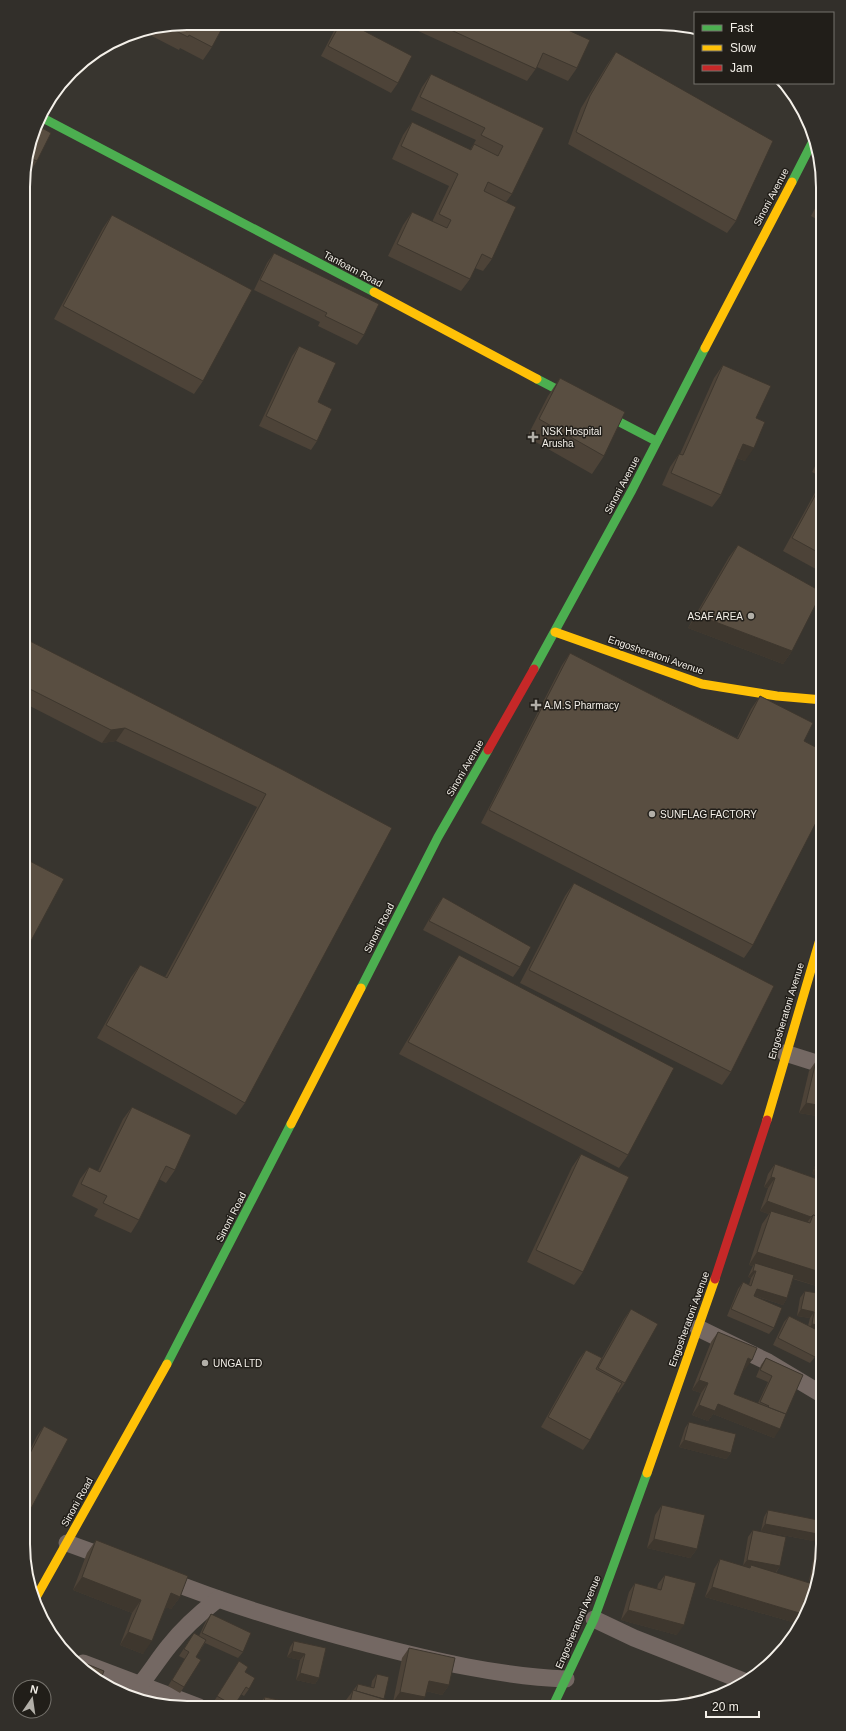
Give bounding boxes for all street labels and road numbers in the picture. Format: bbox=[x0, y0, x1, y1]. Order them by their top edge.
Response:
street label: Sinoni Avenue bbox=[751, 166, 791, 228]
street label: Tanfoam Road bbox=[322, 249, 384, 289]
street label: Sinoni Avenue bbox=[602, 454, 642, 516]
street label: Engosheratoni Avenue bbox=[607, 633, 706, 677]
street label: Sinoni Avenue bbox=[444, 737, 486, 798]
street label: Sinoni Road bbox=[362, 901, 396, 955]
street label: Engosheratoni Avenue bbox=[766, 961, 806, 1061]
street label: Sinoni Road bbox=[214, 1190, 248, 1244]
street label: Engosheratoni Avenue bbox=[667, 1270, 711, 1368]
street label: Sinoni Road bbox=[59, 1476, 95, 1528]
street label: Engosheratoni Avenue bbox=[553, 1573, 603, 1670]

